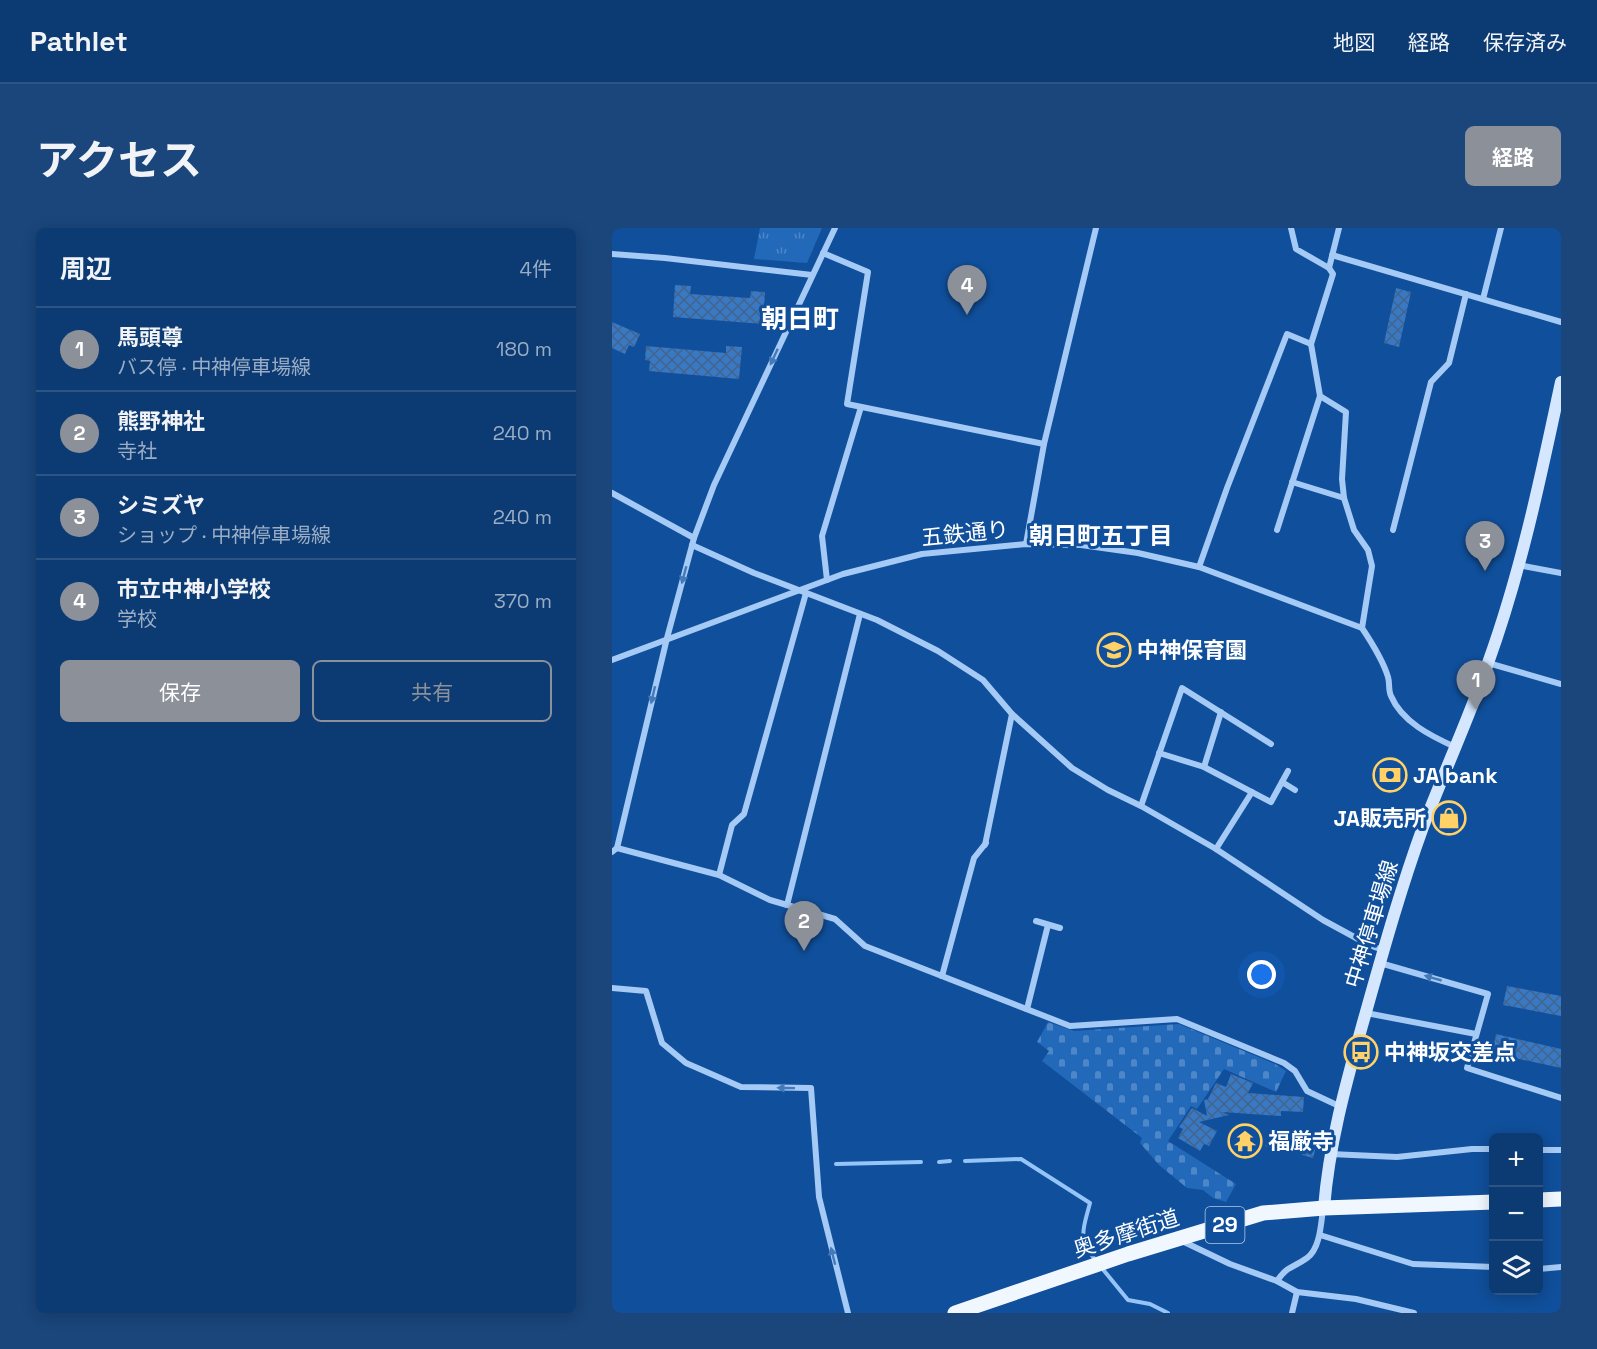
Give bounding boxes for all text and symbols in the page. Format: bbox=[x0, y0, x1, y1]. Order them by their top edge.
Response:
text: Pathlet bbox=[30, 23, 128, 59]
text: 地図 bbox=[1333, 29, 1375, 56]
text: 経路 bbox=[1408, 29, 1450, 56]
text: 保存済み bbox=[1483, 29, 1567, 56]
button: 経路 bbox=[1465, 126, 1561, 186]
text: アクセス bbox=[36, 134, 202, 187]
text: 周辺 bbox=[60, 252, 112, 286]
text: 4件 bbox=[520, 256, 552, 282]
pin: 4 bbox=[948, 266, 986, 315]
district label: 朝日町 bbox=[761, 302, 839, 336]
text: 馬頭尊 bbox=[117, 323, 183, 351]
text: 1 bbox=[75, 336, 84, 362]
text: 180 m bbox=[496, 336, 552, 362]
one-way arrow bbox=[769, 348, 779, 366]
text: バス停 · 中神停車場線 bbox=[117, 354, 311, 380]
text: 熊野神社 bbox=[117, 407, 205, 435]
text: 2 bbox=[74, 420, 85, 446]
text: 240 m bbox=[493, 420, 552, 446]
text: 寺社 bbox=[117, 438, 157, 464]
text: シミズヤ bbox=[117, 491, 205, 519]
text: 3 bbox=[73, 504, 86, 530]
text: 240 m bbox=[493, 504, 552, 530]
street label: 五鉄通り bbox=[920, 514, 1010, 552]
district label: 朝日町五丁目 bbox=[1029, 520, 1173, 551]
text: ショップ · 中神停車場線 bbox=[117, 522, 331, 548]
pin: 3 bbox=[1466, 522, 1504, 571]
one-way arrow bbox=[679, 567, 688, 585]
text: 市立中神小学校 bbox=[117, 575, 271, 603]
text: 4 bbox=[73, 588, 86, 614]
text: 370 m bbox=[494, 588, 552, 614]
text: 学校 bbox=[117, 606, 157, 632]
school or university icon: 中神保育園 bbox=[1096, 632, 1132, 668]
place label: 中神保育園 bbox=[1137, 636, 1247, 664]
button: 保存 bbox=[60, 660, 300, 722]
button: 共有 bbox=[312, 660, 552, 722]
pin: 1 bbox=[1456, 660, 1496, 710]
one-way arrow bbox=[648, 686, 658, 704]
bank icon: JA bank bbox=[1372, 757, 1408, 793]
place label: JA bank bbox=[1413, 761, 1498, 789]
shop icon: JA販売所 bbox=[1431, 800, 1467, 836]
place label: JA販売所 bbox=[1333, 804, 1426, 832]
street label: 中神停車場線 bbox=[1338, 857, 1404, 991]
pin: 2 bbox=[784, 902, 824, 951]
your location bbox=[1247, 960, 1276, 989]
one-way arrow bbox=[1424, 973, 1443, 983]
bus stop icon: 中神坂交差点 bbox=[1343, 1034, 1379, 1070]
place label: 中神坂交差点 bbox=[1384, 1038, 1516, 1066]
one-way arrow bbox=[777, 1083, 796, 1093]
temple icon: 福厳寺 bbox=[1227, 1123, 1263, 1159]
place label: 福厳寺 bbox=[1268, 1127, 1334, 1155]
map controls bbox=[1489, 1133, 1543, 1295]
button: + bbox=[1489, 1133, 1543, 1187]
button: − bbox=[1489, 1187, 1543, 1241]
street label: 奥多摩街道 bbox=[1069, 1203, 1183, 1263]
road number: 29 bbox=[1206, 1207, 1244, 1243]
button: layers bbox=[1489, 1241, 1543, 1295]
one-way arrow bbox=[828, 1247, 838, 1265]

